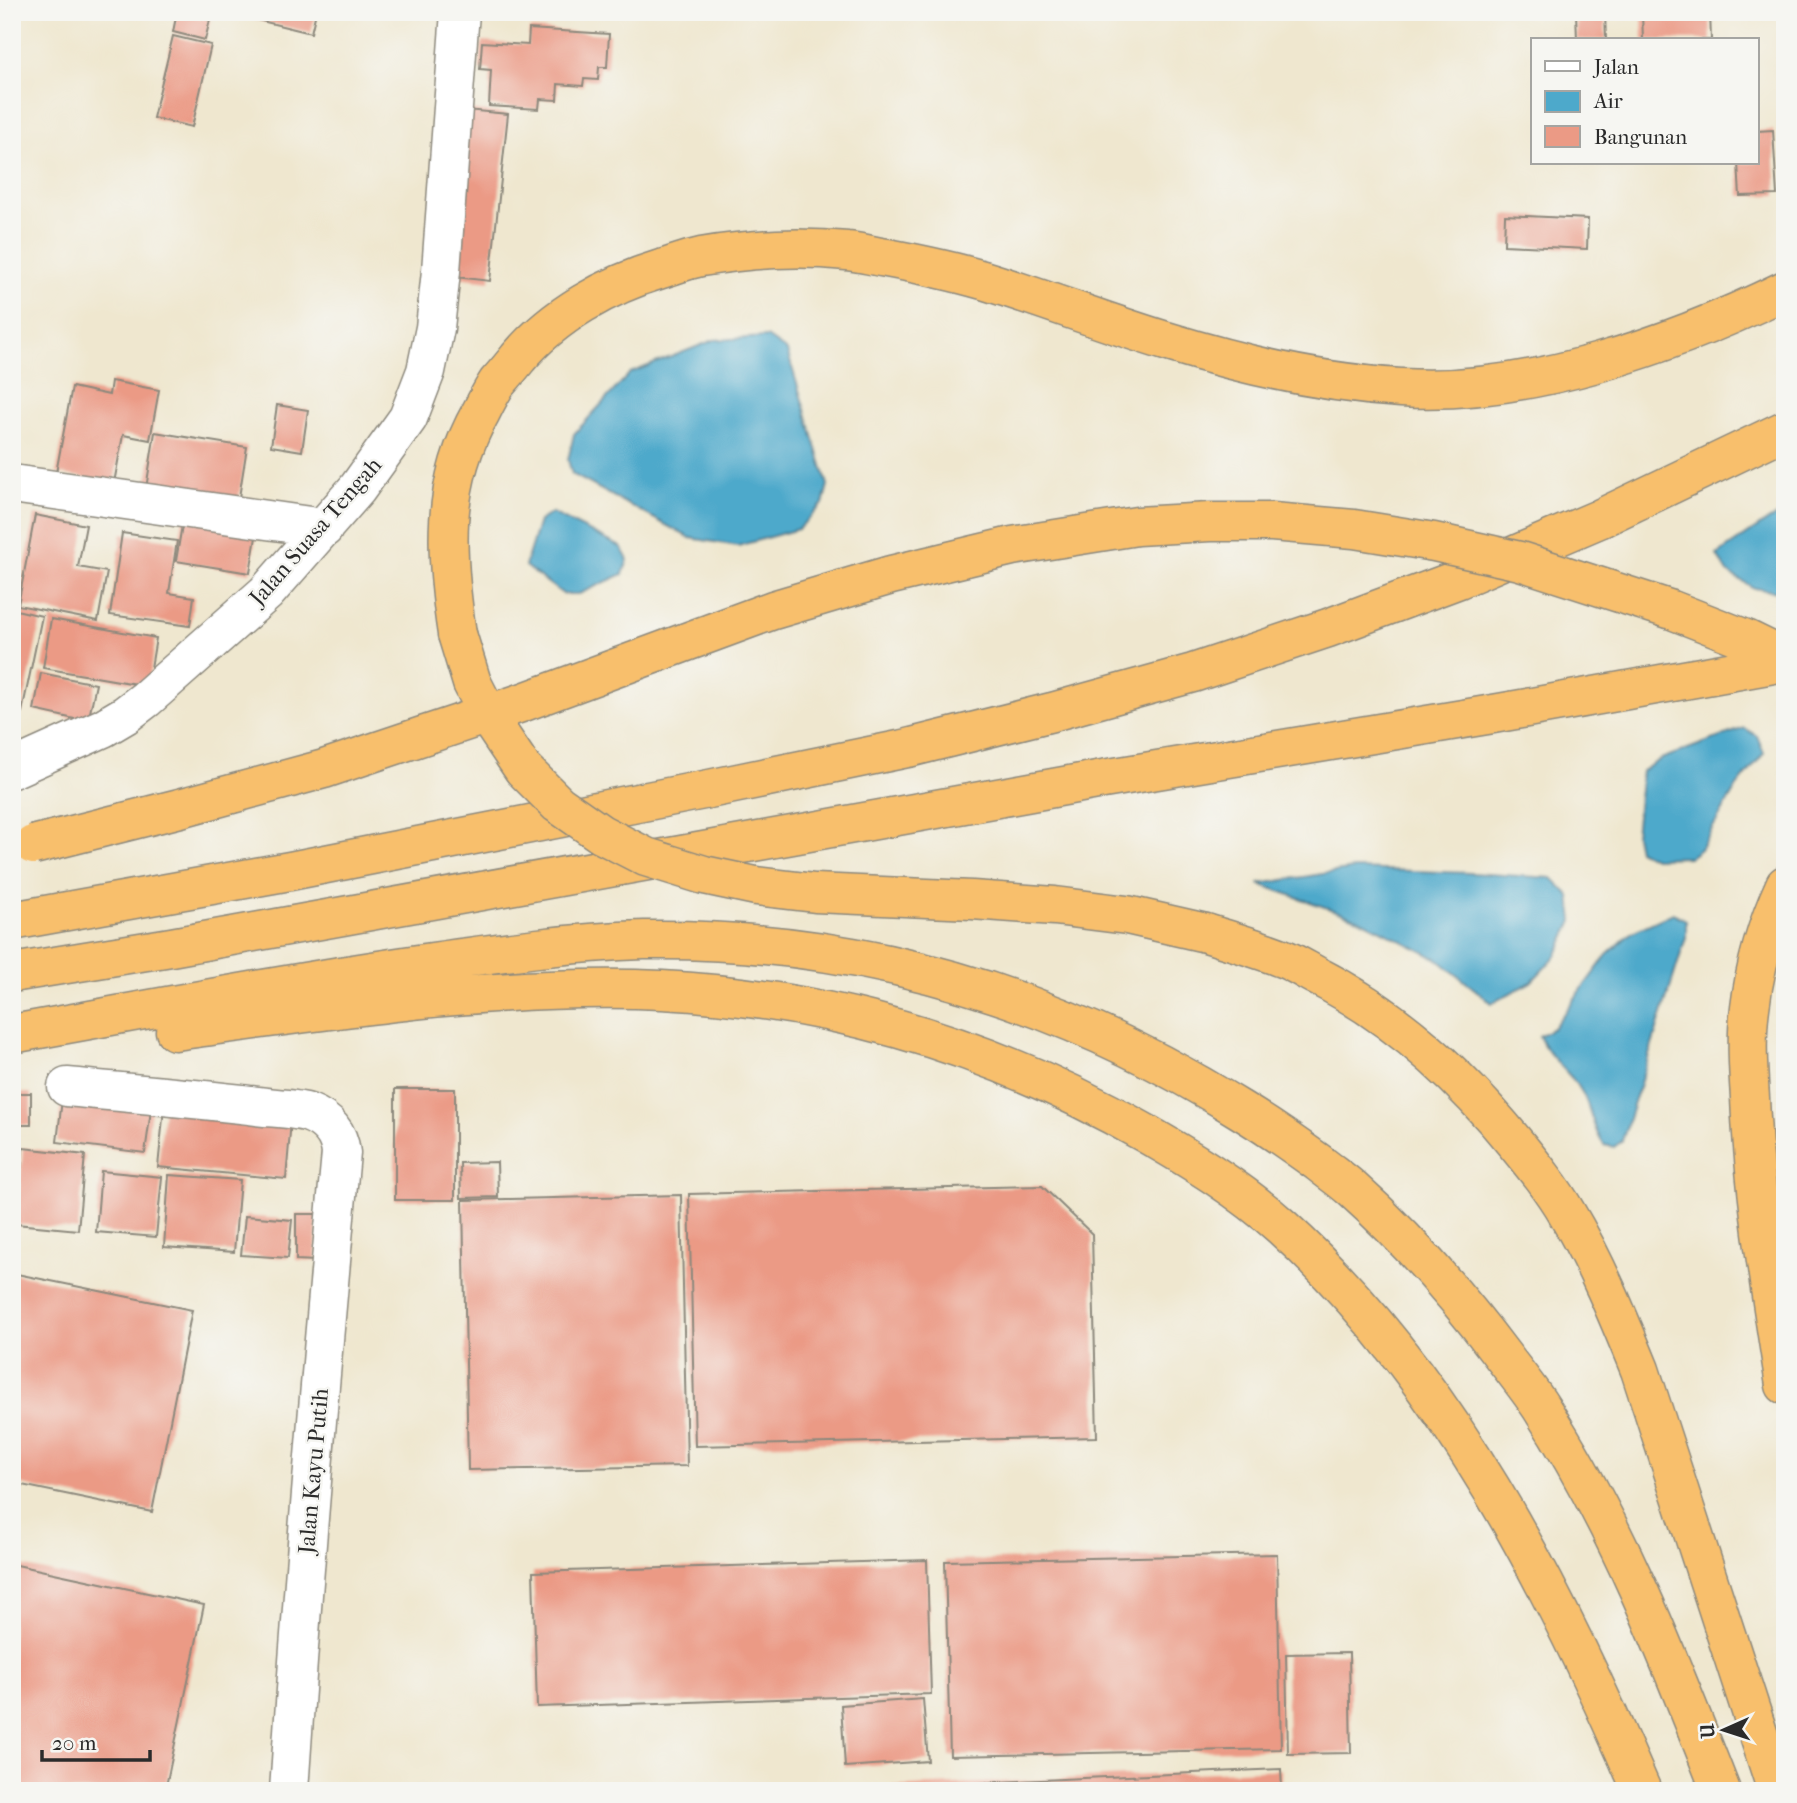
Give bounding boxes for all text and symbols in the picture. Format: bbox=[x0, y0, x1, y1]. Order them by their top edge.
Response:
legend bbox=[1531, 38, 1758, 164]
text: Jalan bbox=[1592, 55, 1639, 79]
text: Air bbox=[1593, 89, 1623, 113]
text: Bangunan bbox=[1594, 125, 1687, 149]
street label: Jalan Suasa Tengah bbox=[242, 452, 387, 613]
street label: Jalan Kayu Putih bbox=[293, 1387, 334, 1557]
north arrow bbox=[1688, 1694, 1758, 1764]
scale bar bbox=[42, 1719, 150, 1763]
text: U bbox=[1697, 1723, 1719, 1740]
text: 20 m bbox=[52, 1731, 97, 1755]

